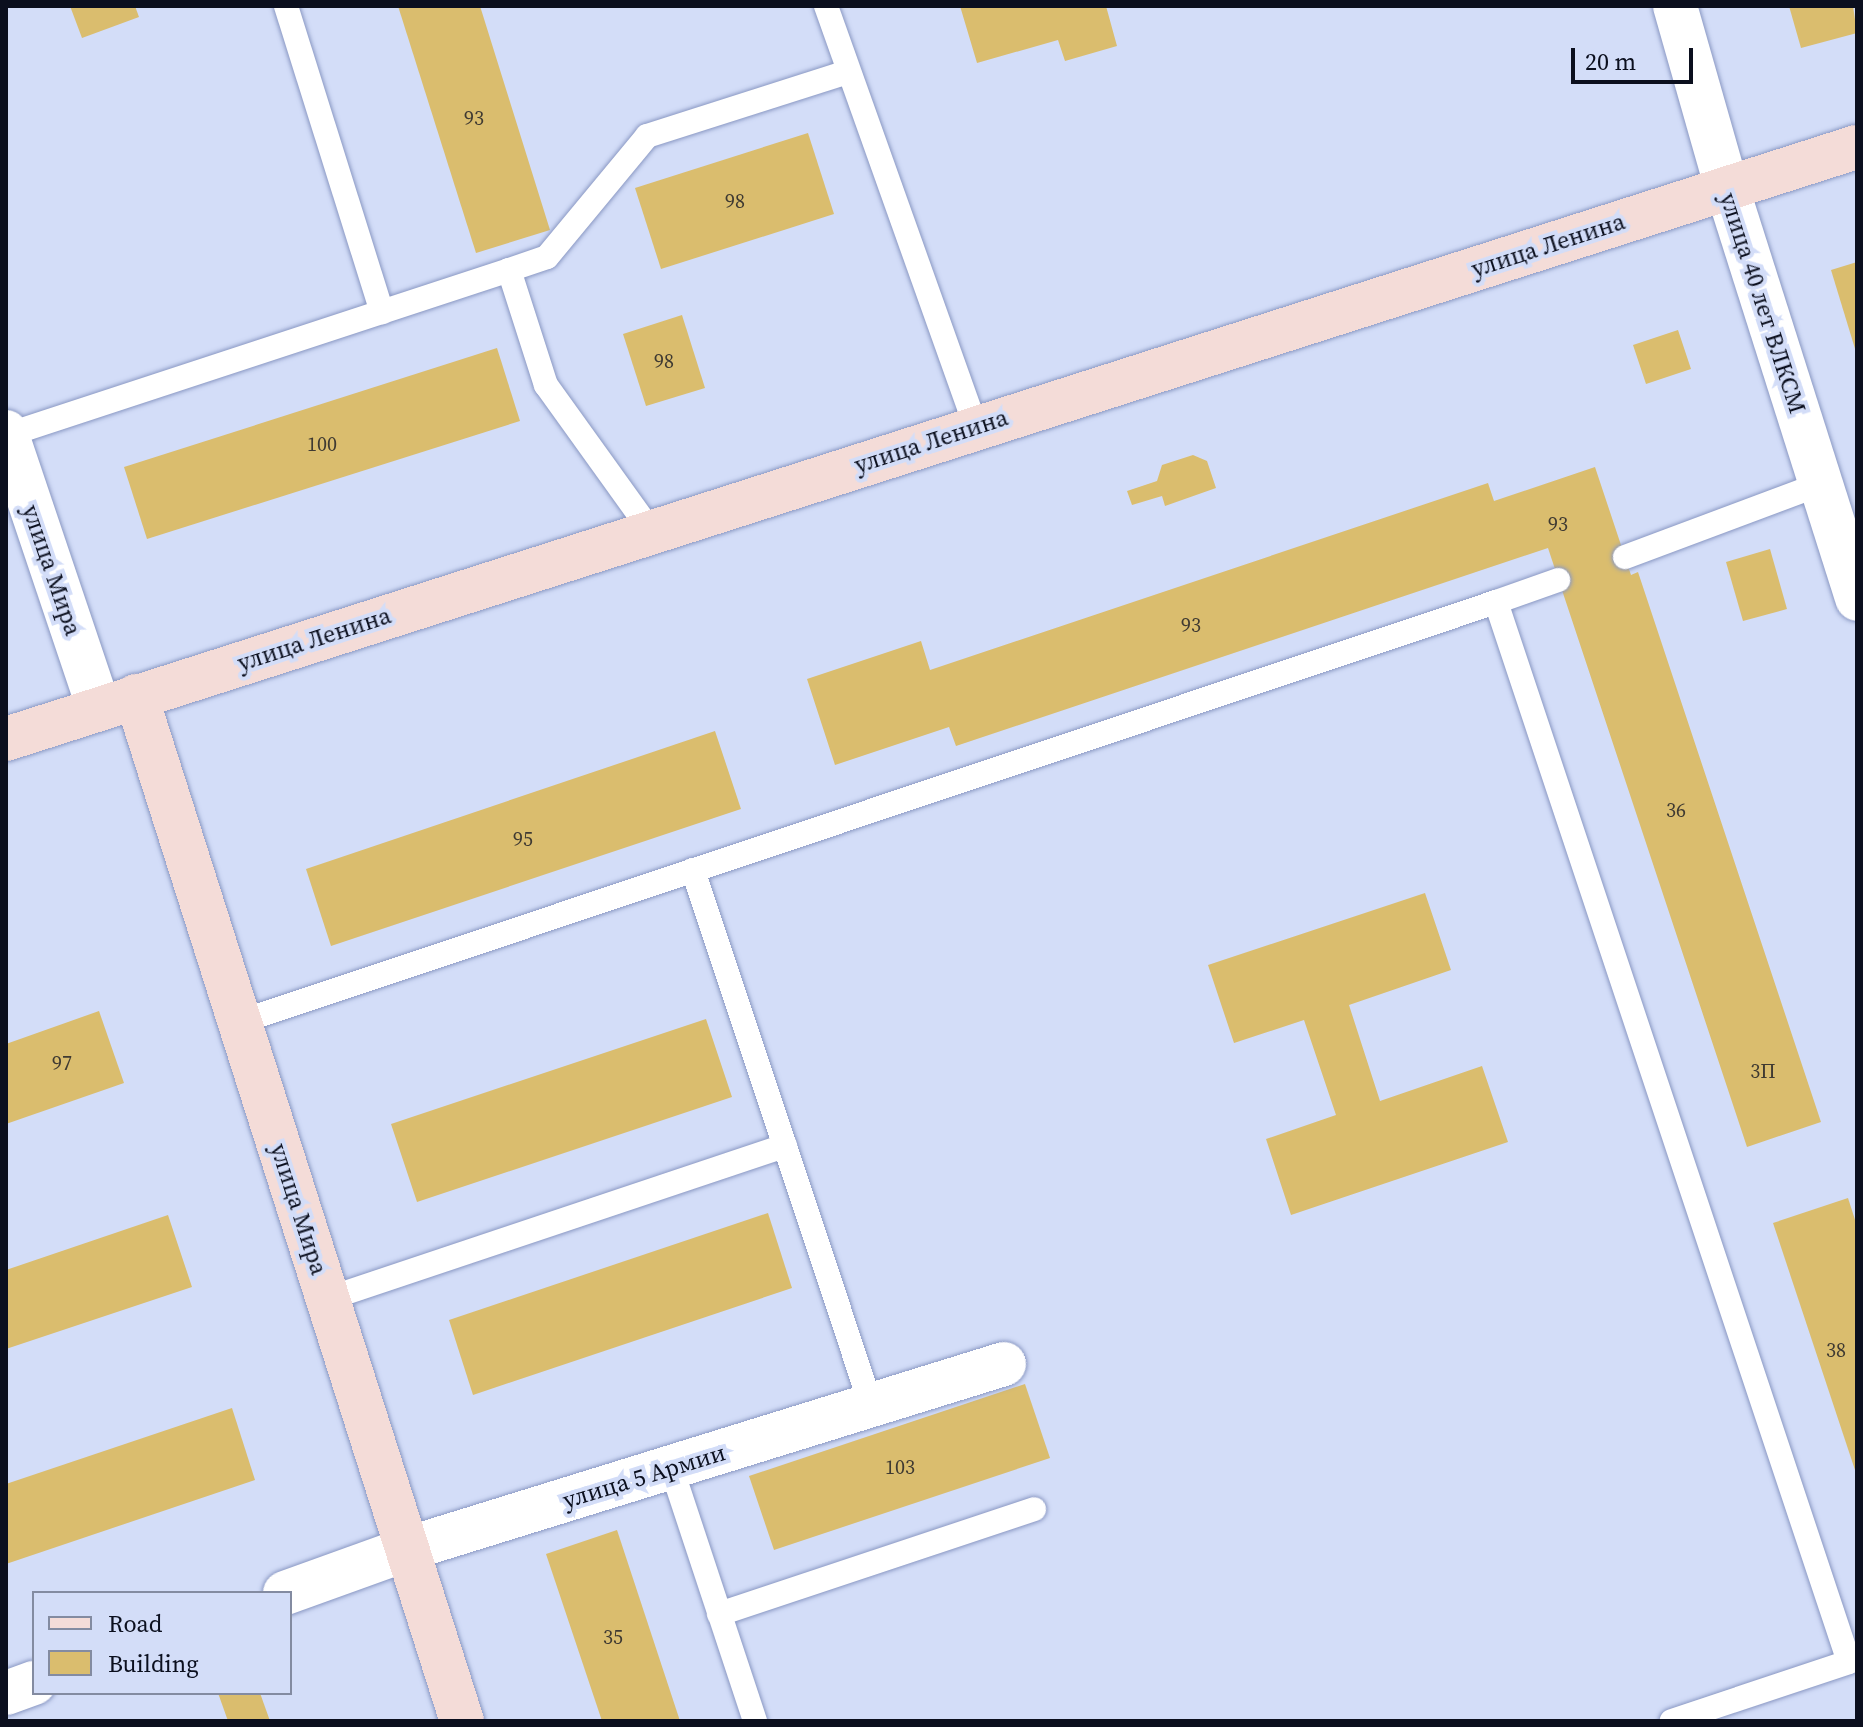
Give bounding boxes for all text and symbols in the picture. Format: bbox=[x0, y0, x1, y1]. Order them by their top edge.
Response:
scale bar bbox=[1575, 32, 1697, 82]
text: 20 m bbox=[1585, 45, 1636, 78]
house number: 93 bbox=[464, 106, 484, 130]
house number: 98 bbox=[725, 189, 745, 213]
street label: улица 40 лет ВЛКСМ bbox=[1714, 189, 1812, 417]
street label: улица Ленина bbox=[1468, 207, 1628, 283]
house number: 98 bbox=[654, 349, 674, 373]
street label: улица Ленина bbox=[851, 403, 1011, 479]
house number: 100 bbox=[307, 432, 337, 456]
street label: улица Мира bbox=[16, 501, 88, 639]
house number: 93 bbox=[1548, 512, 1568, 536]
street label: улица Ленина bbox=[234, 601, 394, 677]
house number: 93 bbox=[1181, 613, 1201, 637]
house number: 36 bbox=[1666, 798, 1686, 822]
house number: 95 bbox=[513, 827, 533, 851]
house number: 97 bbox=[52, 1051, 72, 1075]
house number: 3П bbox=[1750, 1059, 1776, 1083]
street label: улица Мира bbox=[264, 1140, 334, 1278]
house number: 38 bbox=[1826, 1338, 1846, 1362]
street label: улица 5 Армии bbox=[559, 1438, 729, 1514]
house number: 103 bbox=[885, 1455, 915, 1479]
legend bbox=[32, 1591, 292, 1695]
text: Road bbox=[108, 1607, 162, 1640]
house number: 35 bbox=[603, 1625, 623, 1649]
text: Building bbox=[108, 1647, 199, 1680]

